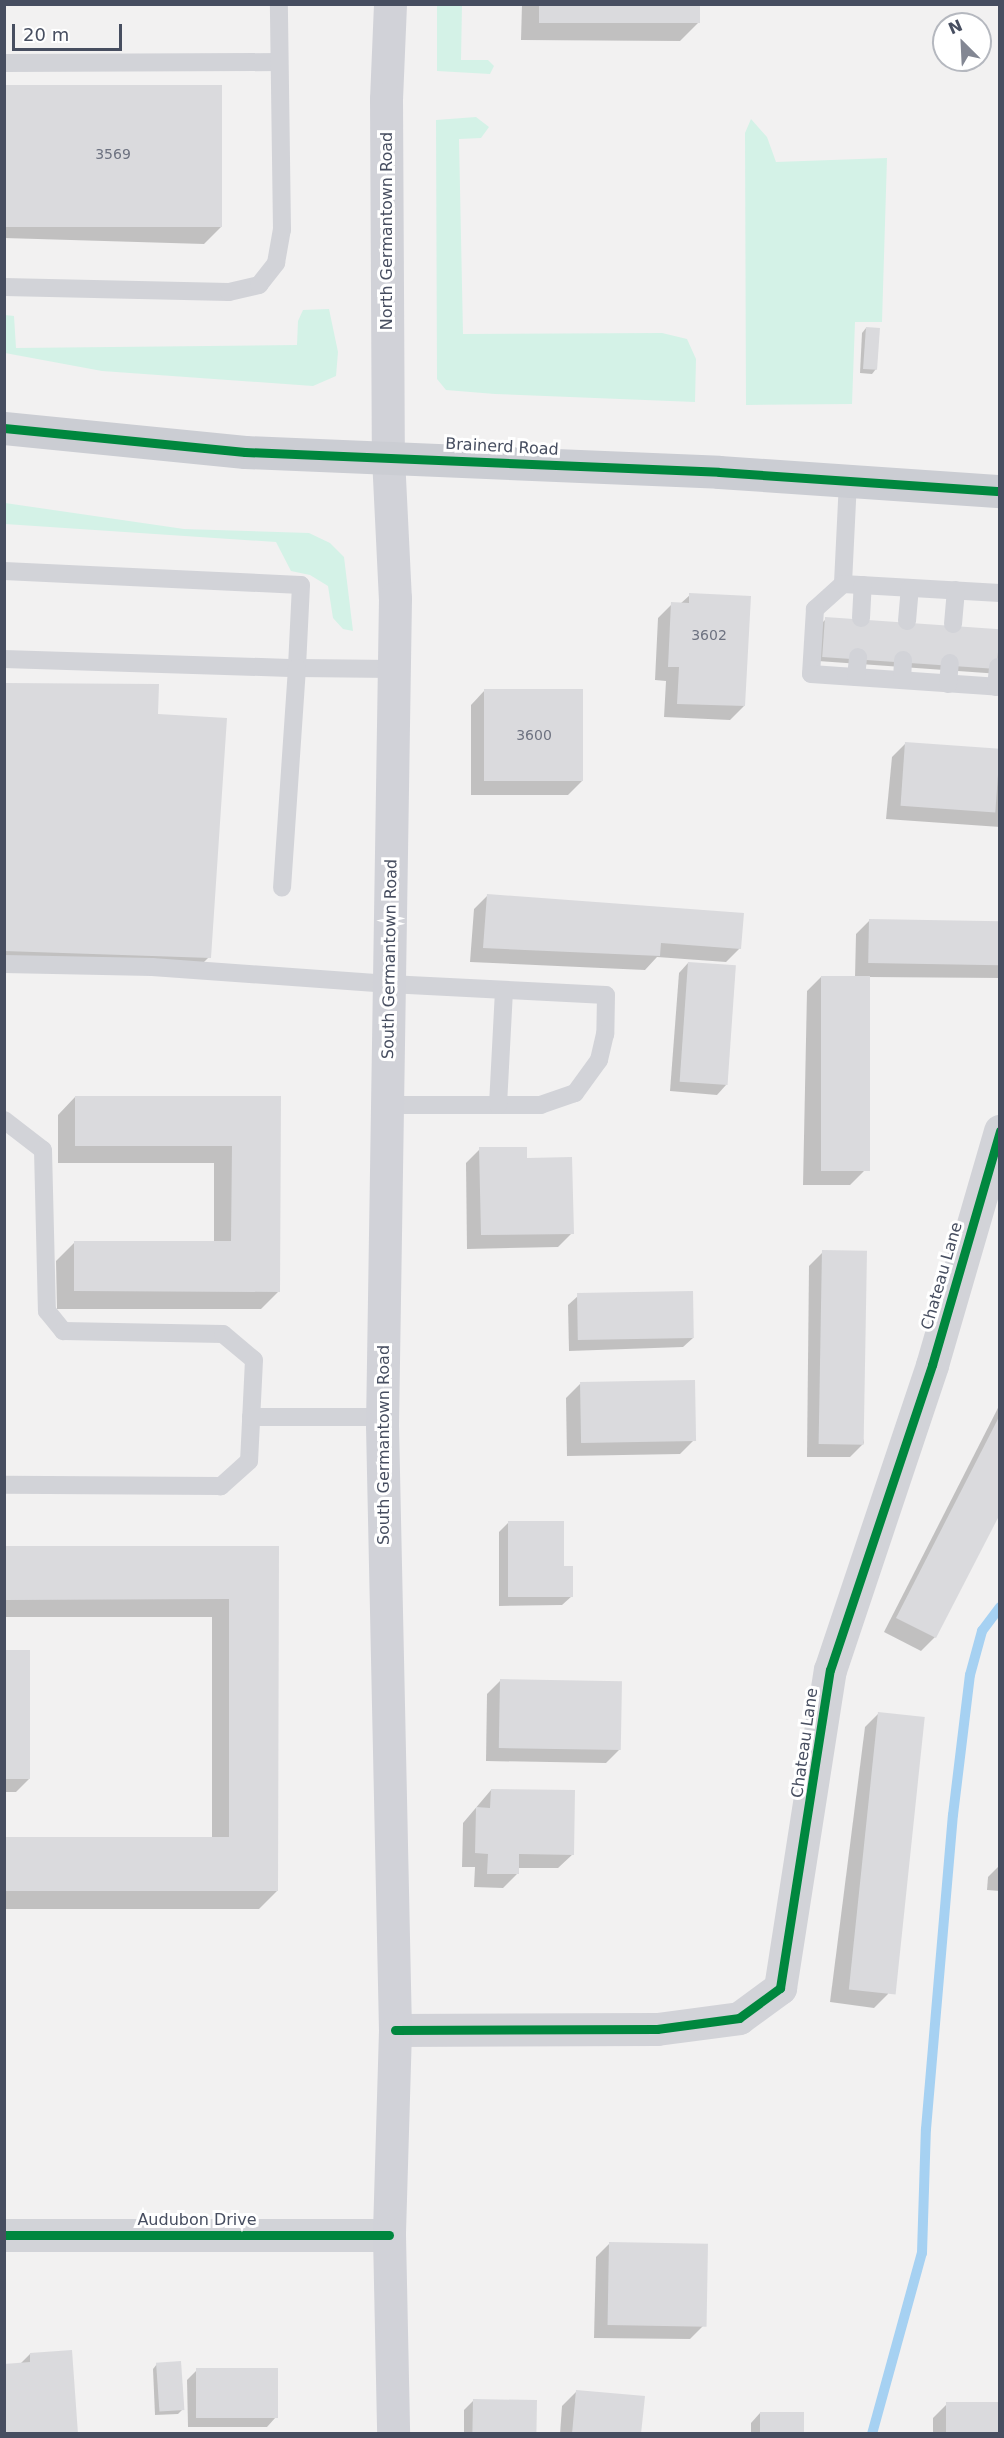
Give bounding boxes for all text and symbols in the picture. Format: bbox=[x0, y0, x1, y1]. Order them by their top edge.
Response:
scale bar bbox=[15, 12, 124, 50]
north arrow bbox=[932, 12, 992, 72]
text: N bbox=[945, 16, 965, 38]
text: 20 m bbox=[23, 24, 69, 45]
street label: North Germantown Road bbox=[377, 132, 397, 330]
house number: 3569 bbox=[95, 146, 131, 162]
street label: Brainerd Road bbox=[445, 434, 559, 460]
house number: 3602 bbox=[691, 627, 727, 643]
house number: 3600 bbox=[516, 727, 552, 743]
street label: South Germantown Road bbox=[379, 859, 401, 1059]
street label: Chateau Lane bbox=[917, 1220, 967, 1332]
street label: South Germantown Road bbox=[374, 1345, 394, 1545]
street label: Chateau Lane bbox=[788, 1687, 822, 1799]
street label: Audubon Drive bbox=[137, 2210, 257, 2230]

